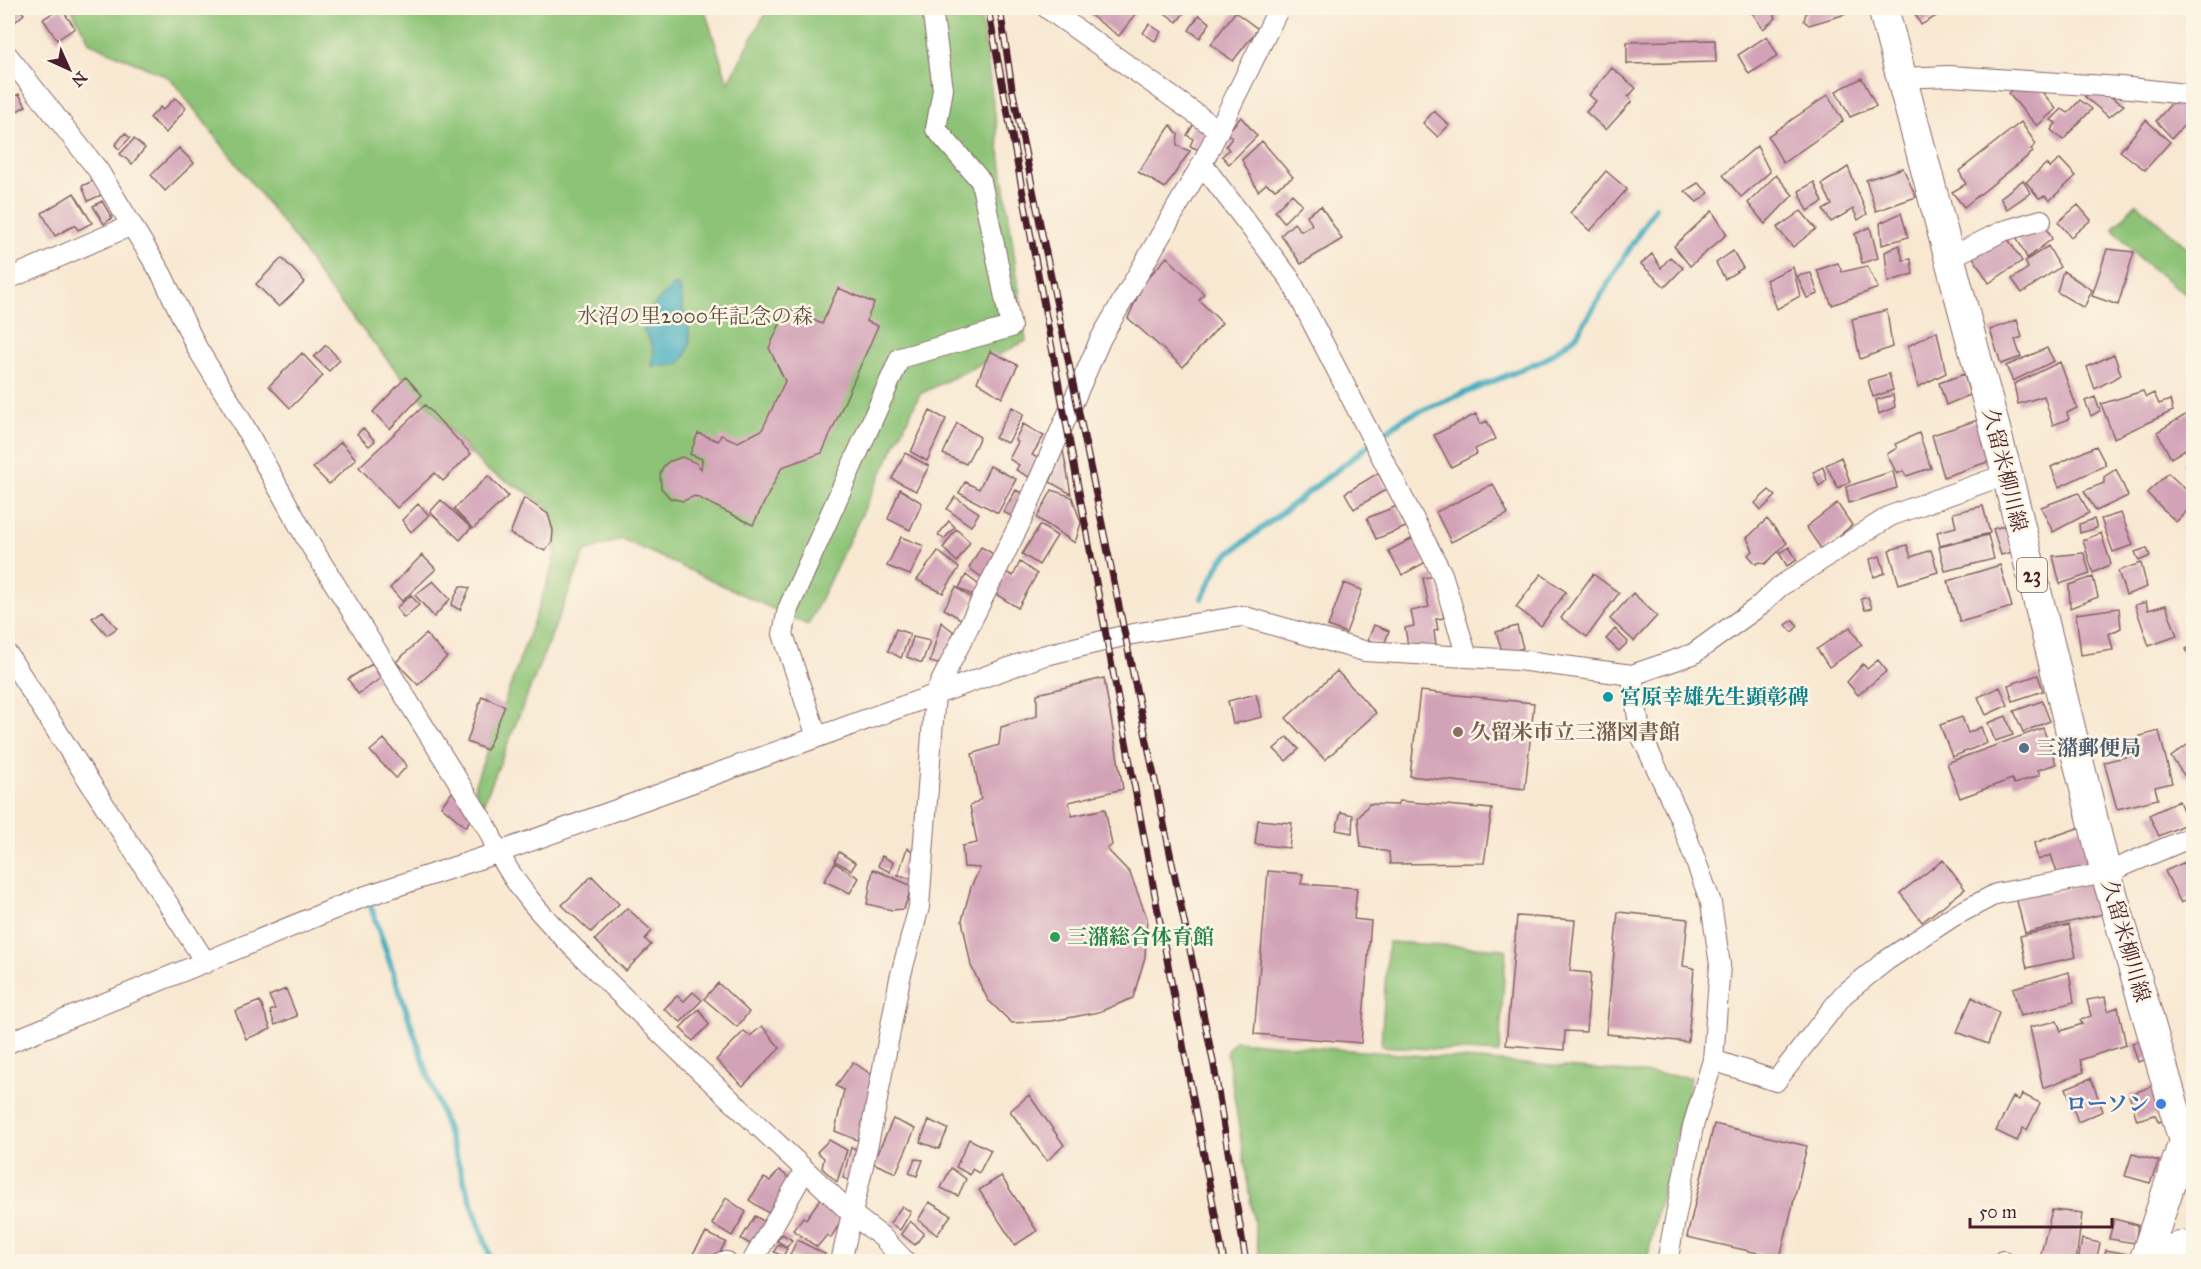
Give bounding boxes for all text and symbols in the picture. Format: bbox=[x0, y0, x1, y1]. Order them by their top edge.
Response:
north arrow bbox=[39, 39, 99, 99]
text: N bbox=[67, 68, 91, 91]
park label: 水沼の里2000年記念の森 bbox=[577, 303, 813, 329]
street label: 久留米柳川線 bbox=[1977, 406, 2033, 534]
road number: 23 bbox=[2017, 558, 2047, 592]
place label: 宮原幸雄先生顕彰碑 bbox=[1620, 684, 1809, 710]
marker: 宮原幸雄先生顕彰碑 bbox=[1601, 690, 1615, 704]
place label: 久留米市立三潴図書館 bbox=[1470, 719, 1680, 745]
marker: 久留米市立三潴図書館 bbox=[1451, 725, 1465, 739]
place label: 三潴郵便局 bbox=[2036, 735, 2141, 761]
marker: 三潴郵便局 bbox=[2017, 741, 2031, 755]
street label: 久留米柳川線 bbox=[2096, 877, 2156, 1005]
place label: 三潴総合体育館 bbox=[1067, 924, 1214, 950]
marker: 三潴総合体育館 bbox=[1048, 930, 1062, 944]
place label: ローソン bbox=[2066, 1091, 2149, 1117]
marker: ローソン bbox=[2154, 1097, 2168, 1111]
scale bar bbox=[1970, 1191, 2112, 1229]
text: 50 m bbox=[1979, 1201, 2017, 1223]

